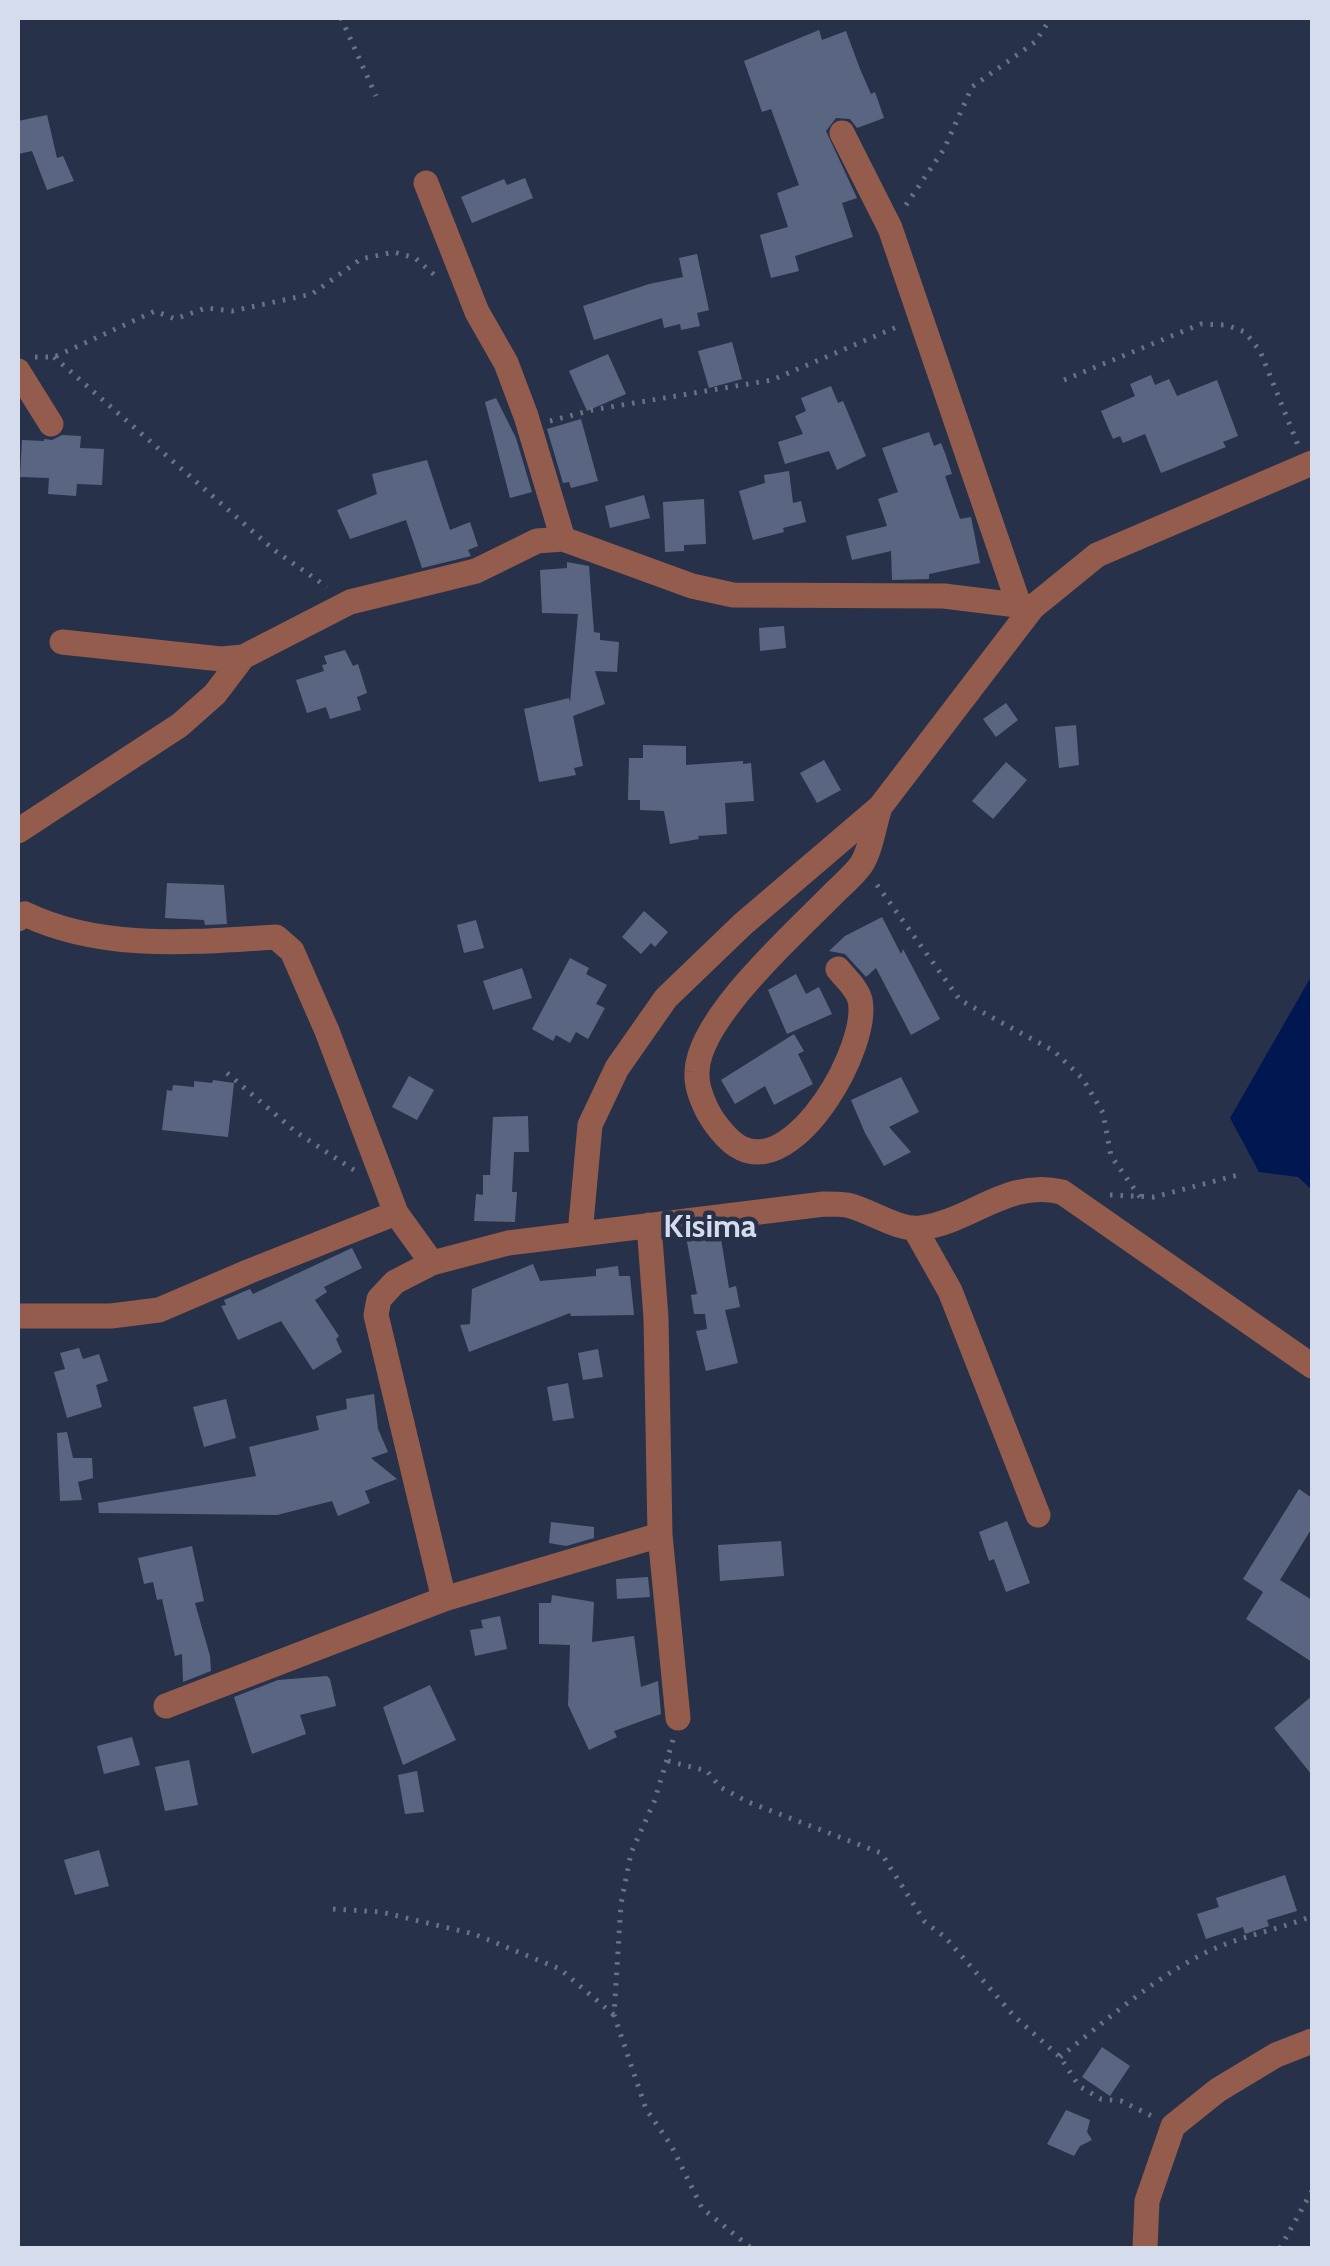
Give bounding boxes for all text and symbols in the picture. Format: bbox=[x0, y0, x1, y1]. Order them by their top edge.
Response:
district label: Kisima bbox=[663, 1209, 757, 1247]

